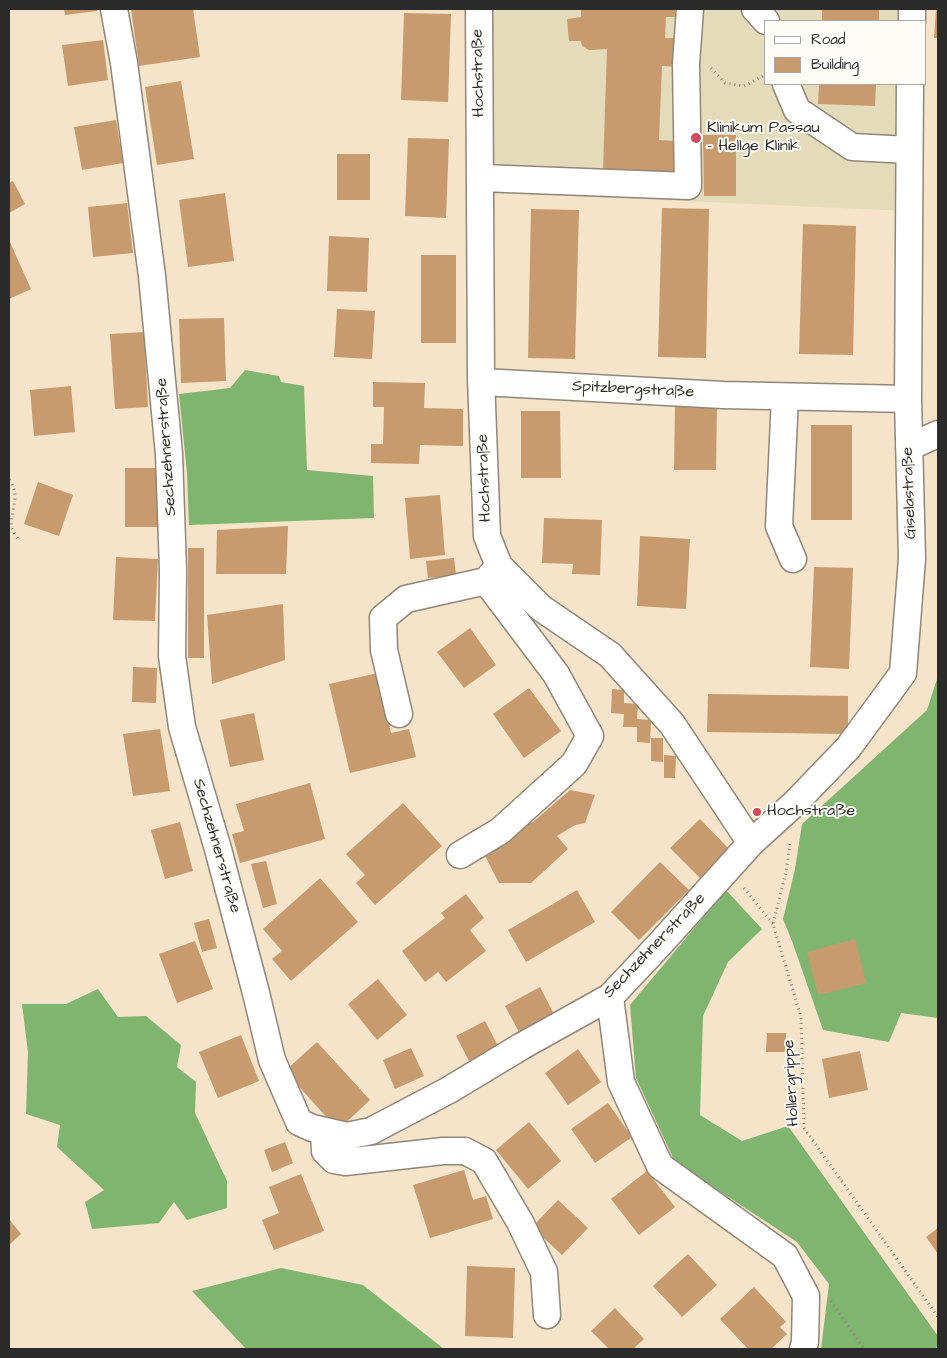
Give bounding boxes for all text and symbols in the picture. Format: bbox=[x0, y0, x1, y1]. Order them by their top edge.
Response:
legend bbox=[764, 20, 927, 85]
street label: Hochstraße bbox=[469, 29, 489, 117]
text: Road bbox=[811, 29, 845, 50]
text: Building bbox=[811, 54, 859, 75]
place label: Klinikum Passau - Hellge Klinik bbox=[707, 119, 820, 157]
marker: Klinikum Passau - Hellge Klinik bbox=[689, 131, 703, 145]
street label: Sechzehnerstraße bbox=[153, 377, 181, 517]
street label: Spitzbergstraße bbox=[571, 377, 695, 403]
street label: Hochstraße bbox=[474, 434, 496, 522]
street label: Giselastraße bbox=[899, 447, 921, 539]
street label: Sechzehnerstraße bbox=[188, 777, 244, 915]
place label: Hochstraße bbox=[767, 802, 855, 822]
marker: Hochstraße bbox=[751, 806, 763, 818]
street label: Sechzehnerstraße bbox=[600, 890, 710, 1002]
street label: Hollergrippe bbox=[780, 1039, 804, 1127]

